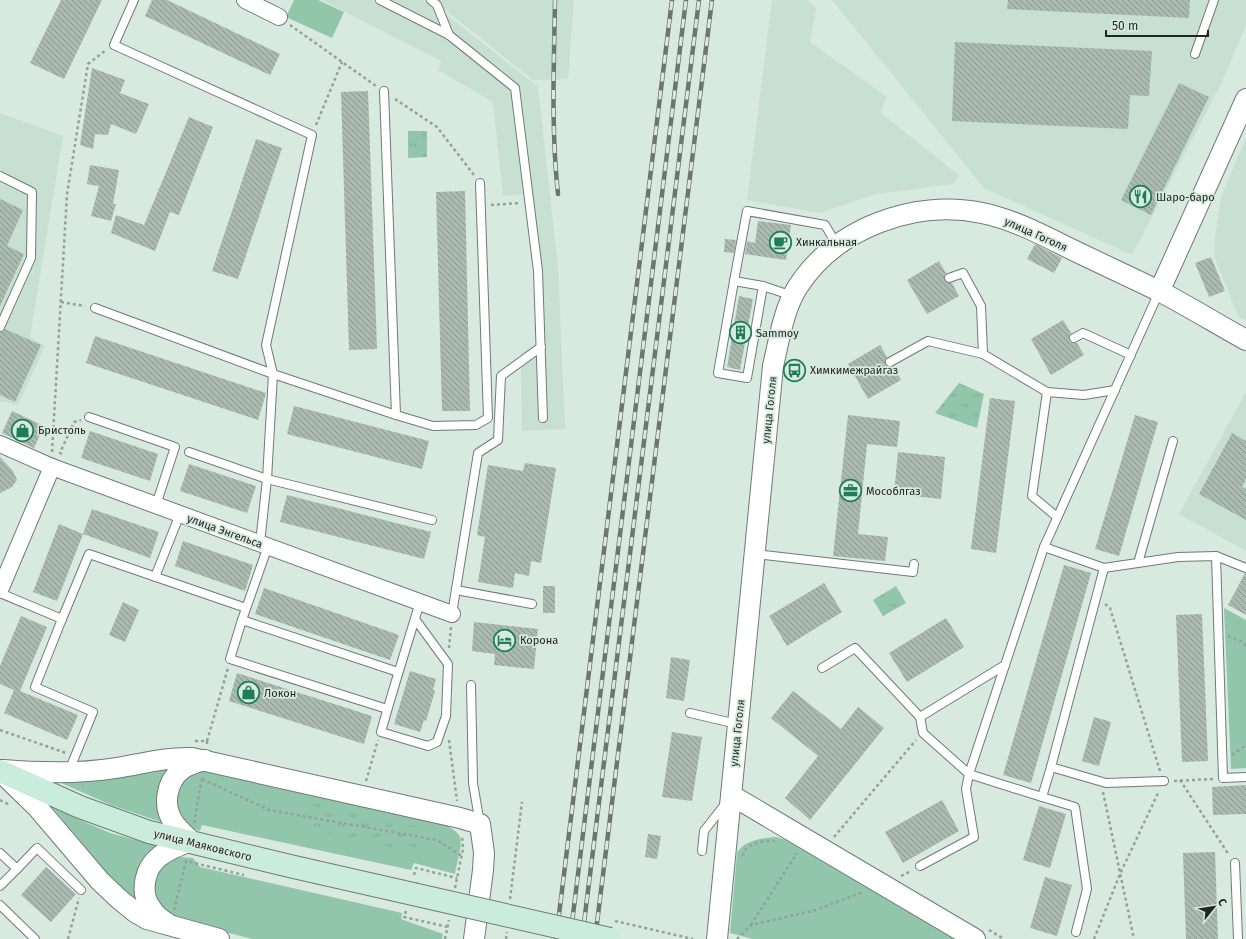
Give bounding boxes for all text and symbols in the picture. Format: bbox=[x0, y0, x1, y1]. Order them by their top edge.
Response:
scale bar bbox=[1106, 12, 1208, 38]
text: 50 m bbox=[1112, 19, 1138, 33]
restaurant icon: Шаро-баро bbox=[1128, 184, 1154, 210]
place label: Шаро-баро bbox=[1156, 191, 1215, 204]
street label: улица Гоголя bbox=[1002, 215, 1069, 254]
cafe icon: Хинкальная bbox=[767, 229, 793, 255]
place label: Хинкальная bbox=[796, 236, 857, 249]
building icon: Sammoy bbox=[727, 320, 753, 346]
place label: Sammoy bbox=[756, 327, 799, 340]
bus stop icon: Химкимежрайгаз bbox=[781, 357, 807, 383]
place label: Химкимежрайгаз bbox=[810, 364, 898, 377]
street label: улица Гоголя bbox=[759, 376, 779, 444]
shop icon: Бристоль bbox=[10, 417, 36, 443]
place label: Бристоль bbox=[38, 424, 86, 437]
office icon: Мособлгаз bbox=[838, 478, 864, 504]
place label: Мособлгаз bbox=[866, 485, 921, 498]
street label: улица Энгельса bbox=[185, 512, 264, 551]
hotel icon: Корона bbox=[492, 627, 518, 653]
place label: Корона bbox=[520, 634, 558, 647]
shop icon: Локон bbox=[235, 680, 261, 706]
place label: Локон bbox=[264, 687, 296, 700]
street label: улица Гоголя bbox=[727, 699, 747, 767]
street label: улица Маяковского bbox=[153, 827, 253, 864]
north arrow bbox=[1194, 887, 1234, 927]
text: С bbox=[1215, 896, 1230, 909]

